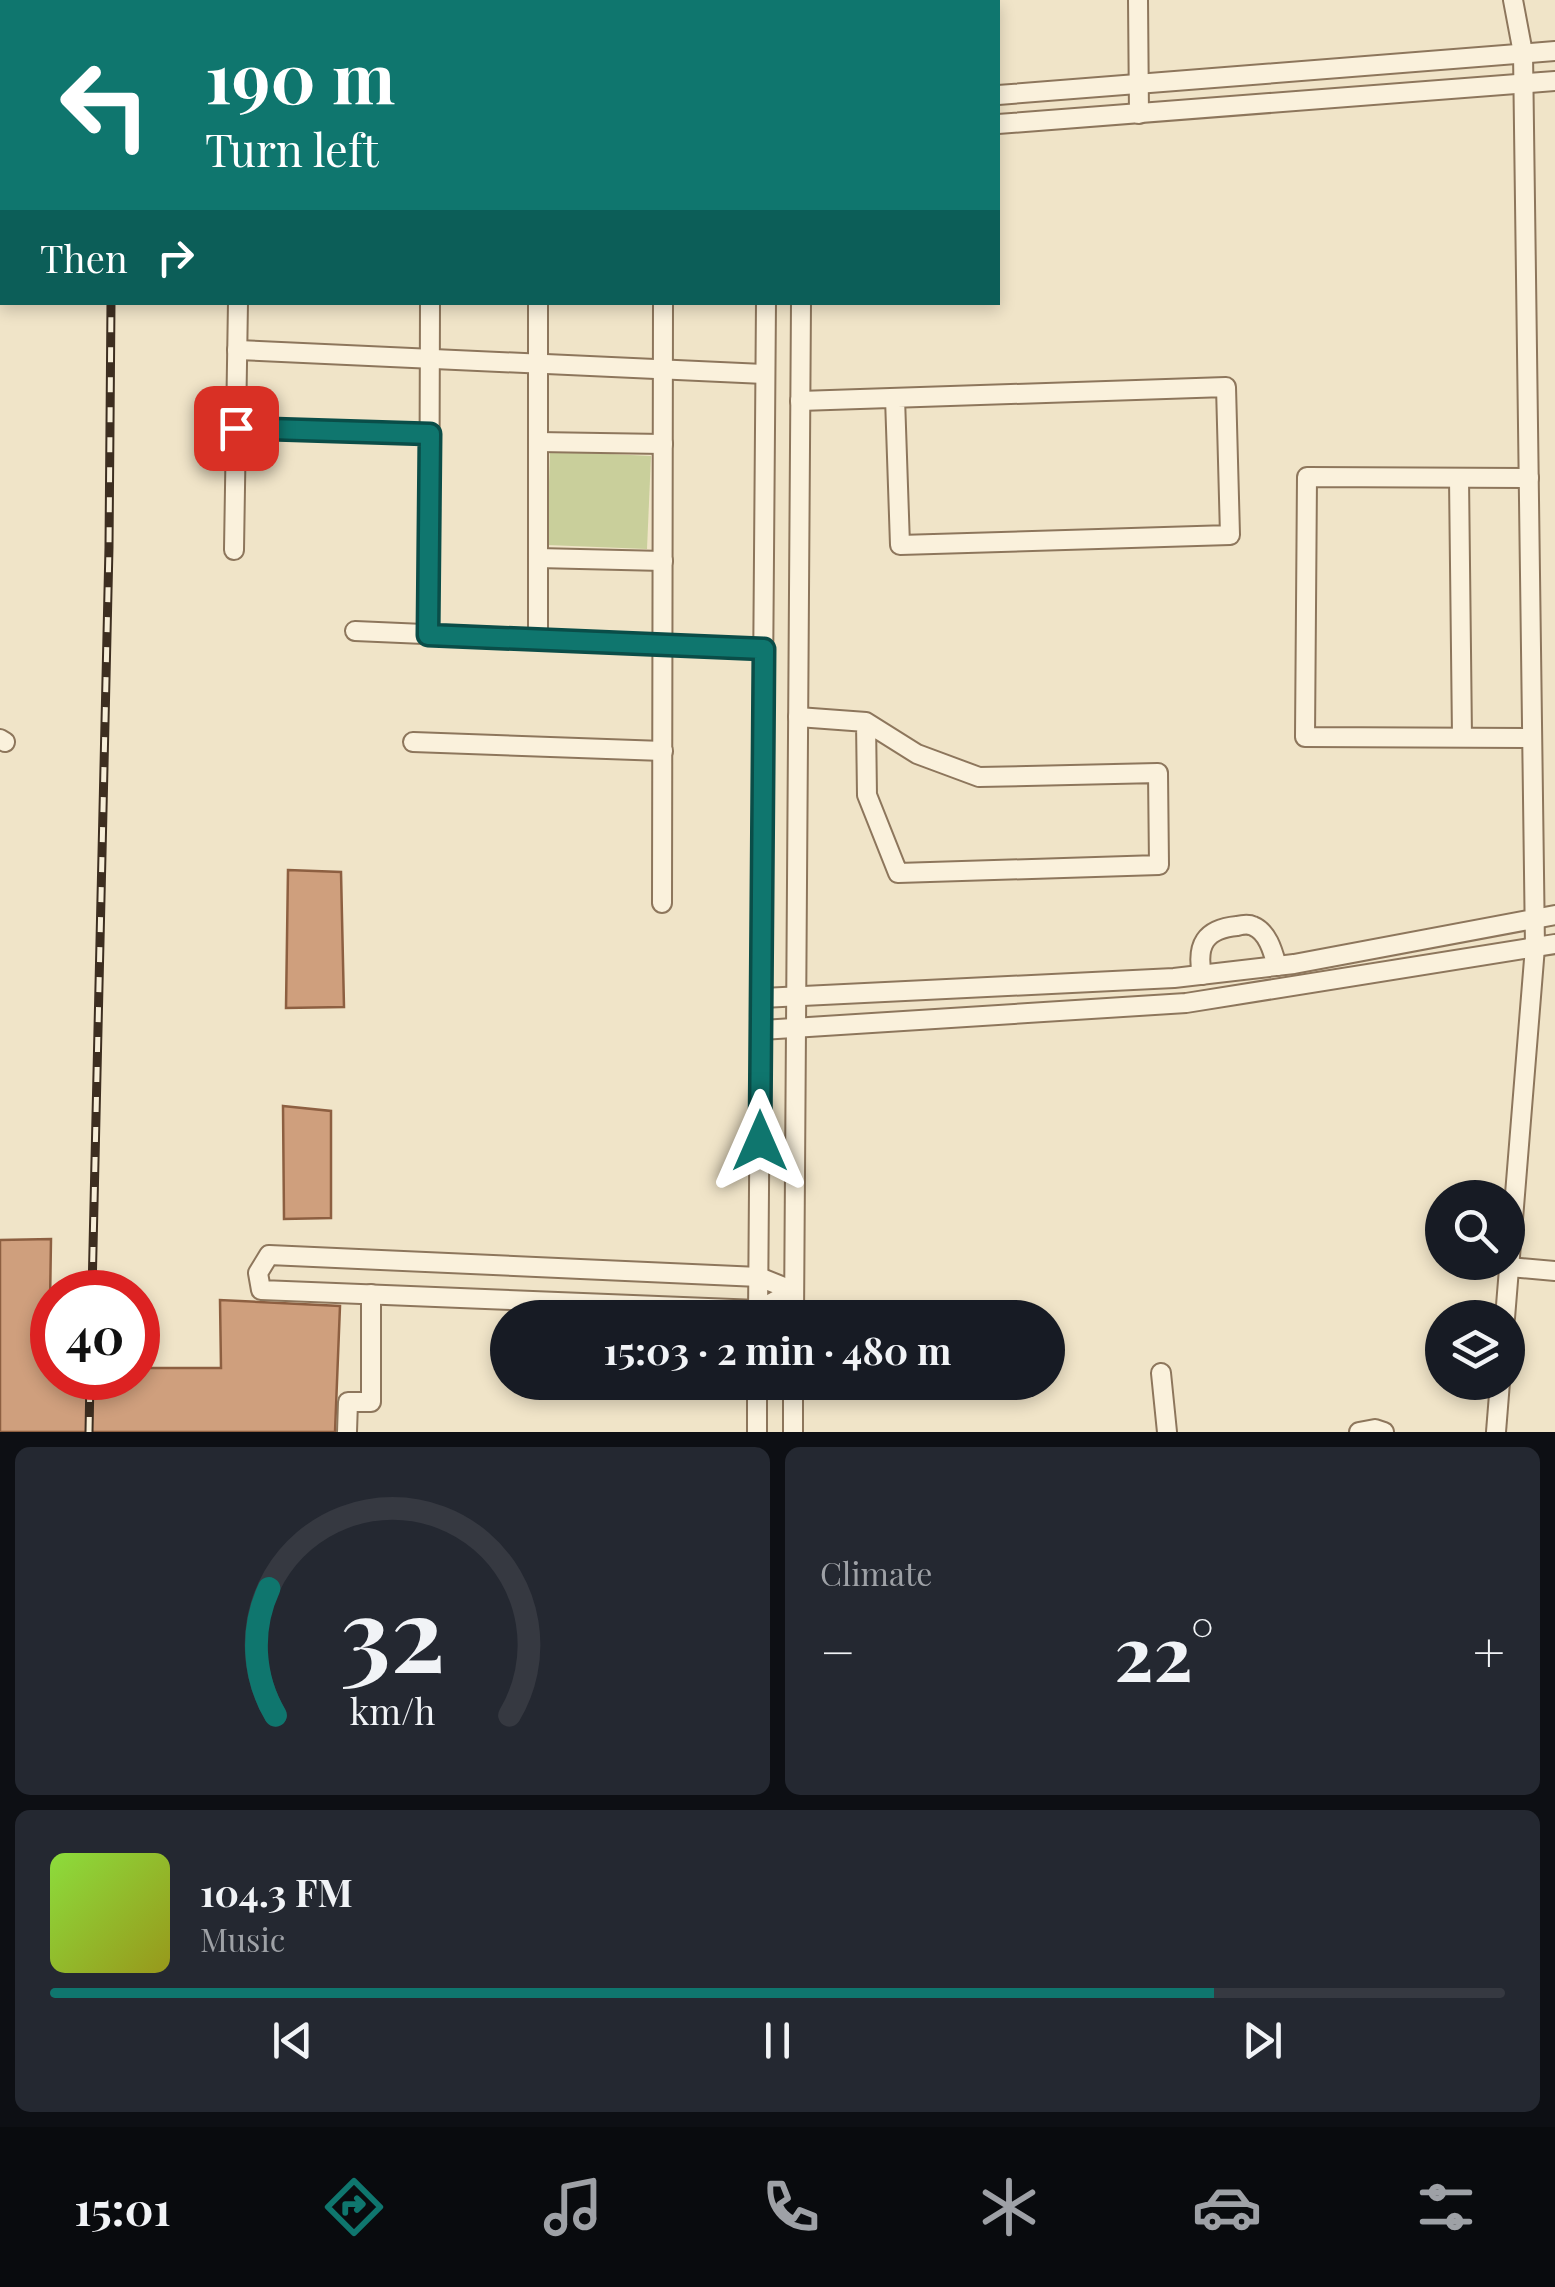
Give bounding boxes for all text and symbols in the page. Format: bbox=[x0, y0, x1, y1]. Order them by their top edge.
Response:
text: 190 m bbox=[205, 28, 395, 122]
icon: left bbox=[40, 40, 170, 170]
text: Turn left bbox=[205, 118, 379, 178]
icon: right bbox=[148, 230, 203, 285]
text: Then bbox=[40, 232, 128, 283]
pin bbox=[194, 386, 279, 471]
icon: arrive bbox=[209, 401, 264, 456]
position arrow bbox=[708, 1089, 812, 1193]
map controls bbox=[1425, 1180, 1525, 1400]
button: search bbox=[1425, 1180, 1525, 1280]
speed limit sign: 40 bbox=[30, 1270, 160, 1400]
button: layers bbox=[1425, 1300, 1525, 1400]
text: 15:03 · 2 min · 480 m bbox=[604, 1324, 951, 1375]
text: Climate bbox=[820, 1551, 932, 1594]
text: 32 bbox=[340, 1560, 445, 1699]
text: 22° bbox=[1114, 1600, 1214, 1700]
text: − bbox=[820, 1613, 856, 1687]
text: + bbox=[1473, 1613, 1505, 1687]
text: km/h bbox=[350, 1686, 435, 1734]
text: 104.3 FM bbox=[200, 1866, 353, 1917]
text: Music bbox=[200, 1917, 285, 1960]
icon: previous bbox=[265, 2013, 320, 2068]
icon: pause bbox=[750, 2013, 805, 2068]
icon: next bbox=[1235, 2013, 1290, 2068]
icon: directions bbox=[319, 2172, 389, 2242]
icon: music bbox=[538, 2172, 608, 2242]
icon: phone bbox=[756, 2172, 826, 2242]
icon: climate bbox=[974, 2172, 1044, 2242]
icon: car bbox=[1192, 2172, 1262, 2242]
icon: filters bbox=[1411, 2172, 1481, 2242]
text: 15:01 bbox=[74, 2177, 171, 2237]

